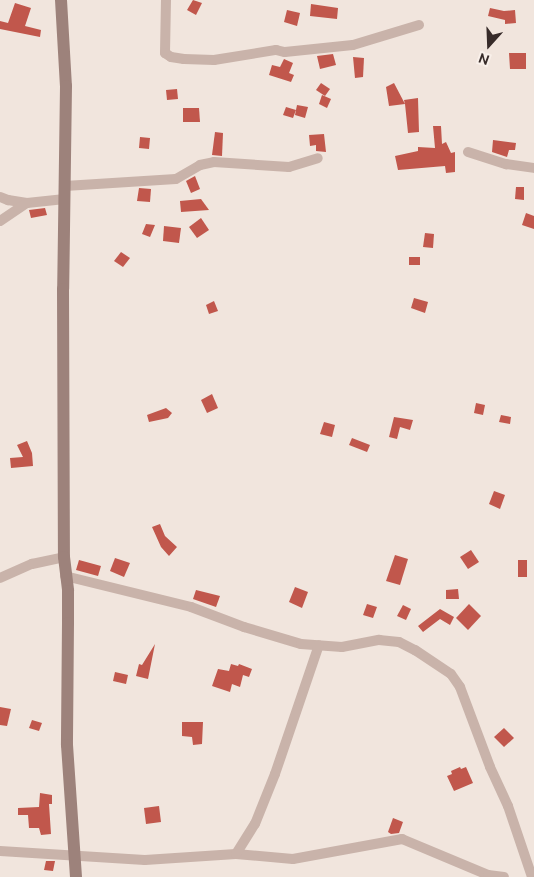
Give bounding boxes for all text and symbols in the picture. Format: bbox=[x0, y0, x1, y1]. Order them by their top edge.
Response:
north arrow bbox=[464, 20, 514, 70]
text: N bbox=[476, 50, 492, 68]

